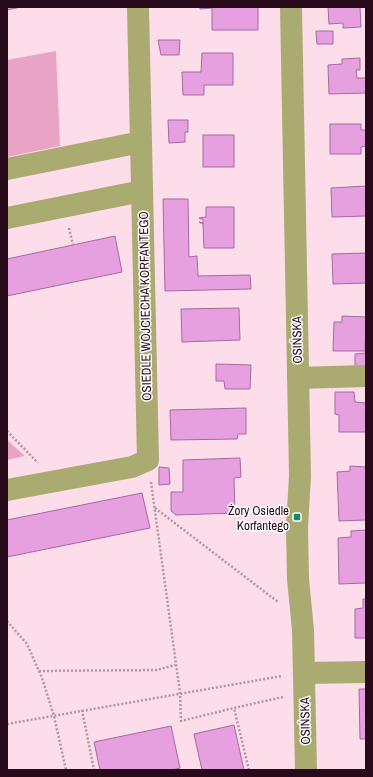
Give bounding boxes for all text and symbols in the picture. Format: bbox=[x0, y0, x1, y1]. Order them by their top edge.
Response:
street label: OSIEDLE WOJCIECHA KORFANTEGO bbox=[135, 211, 155, 401]
street label: OSIŃSKA bbox=[288, 315, 306, 364]
place label: Żory Osiedle Korfantego bbox=[228, 502, 289, 534]
marker: Żory Osiedle Korfantego bbox=[292, 512, 302, 522]
street label: OSIŃSKA bbox=[296, 696, 314, 745]

